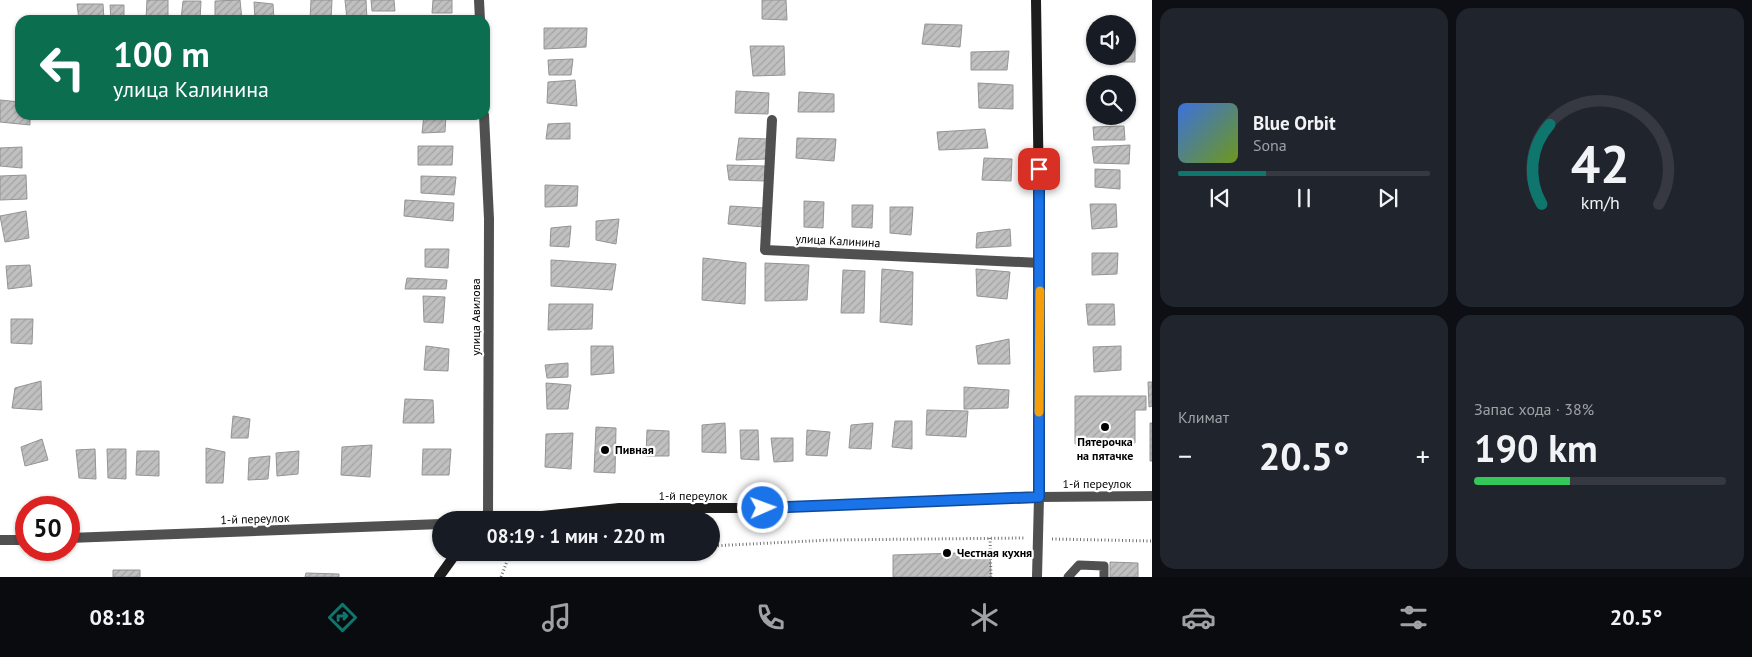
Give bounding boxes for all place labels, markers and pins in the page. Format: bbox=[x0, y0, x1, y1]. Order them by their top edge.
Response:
pin bbox=[1018, 148, 1060, 190]
marker: Пятерочка на пятачке bbox=[1099, 421, 1111, 433]
place label: Пятерочка на пятачке bbox=[1077, 434, 1133, 463]
place label: Пивная bbox=[615, 442, 654, 457]
marker: Пивная bbox=[599, 444, 611, 456]
place label: Честная кухня bbox=[957, 545, 1032, 560]
marker: Честная кухня bbox=[941, 547, 953, 559]

